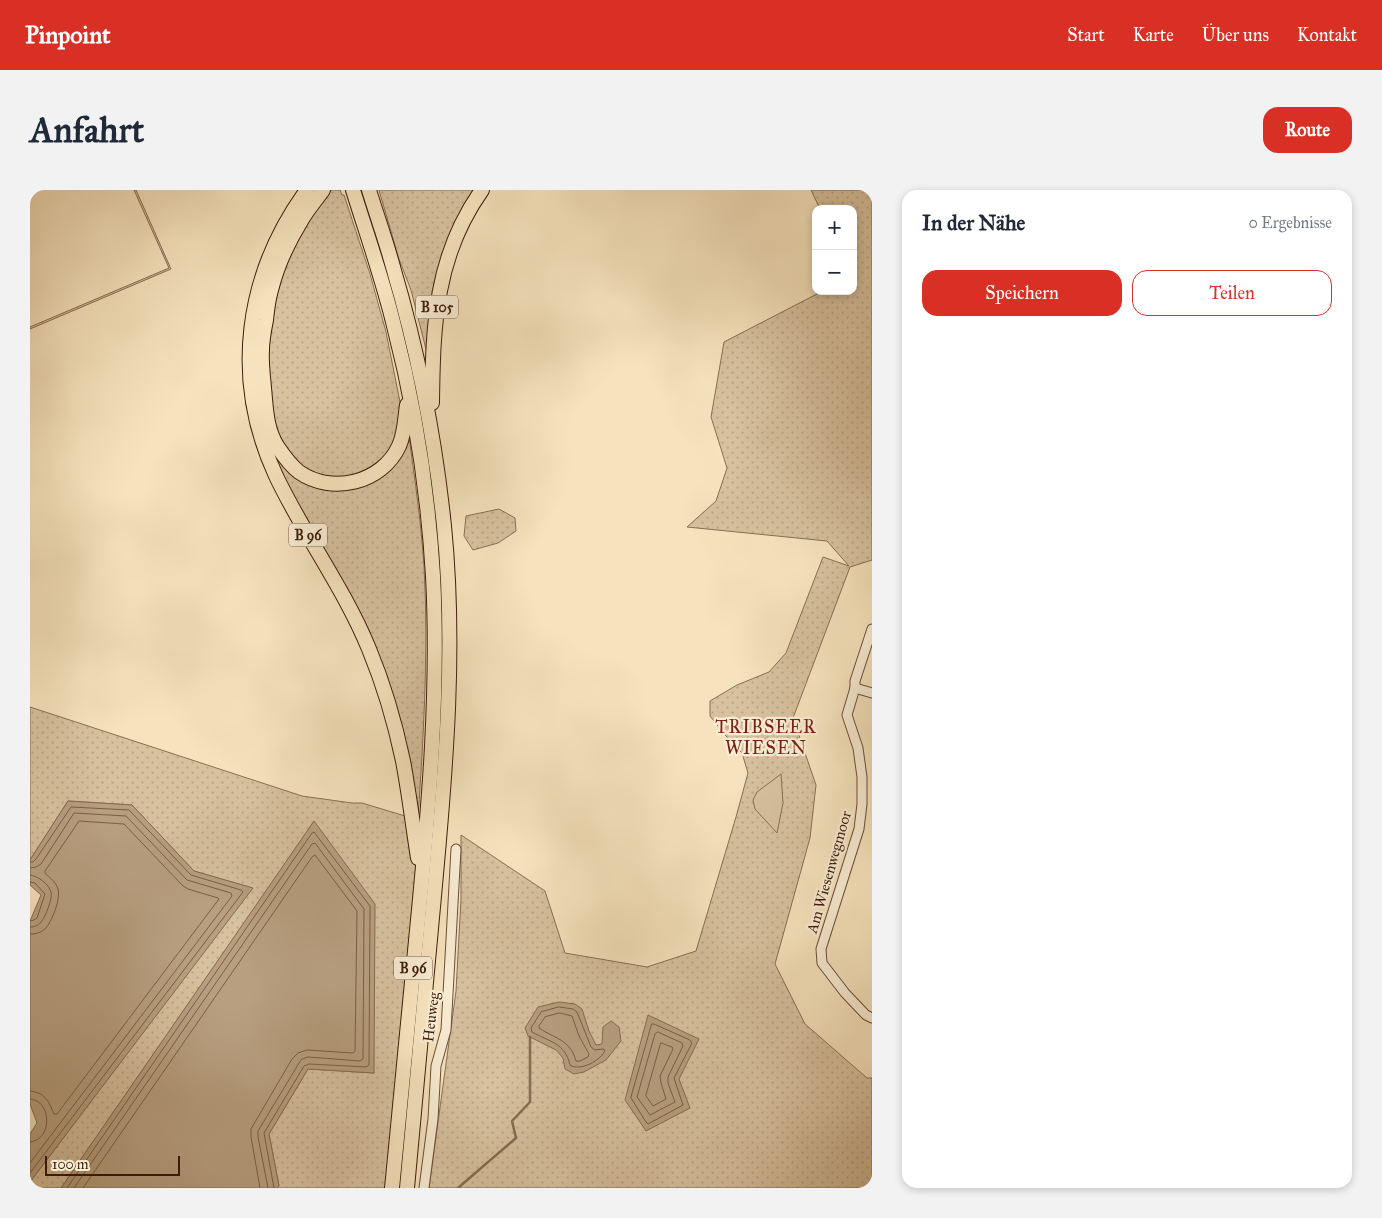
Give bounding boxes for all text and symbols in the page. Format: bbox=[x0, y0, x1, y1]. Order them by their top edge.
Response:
text: Pinpoint bbox=[25, 20, 111, 50]
text: Start bbox=[1067, 24, 1105, 46]
text: Karte bbox=[1133, 24, 1174, 46]
text: Über uns bbox=[1202, 24, 1269, 46]
text: Kontakt bbox=[1297, 24, 1357, 46]
button: Route bbox=[1263, 107, 1352, 153]
text: Anfahrt bbox=[30, 109, 144, 152]
map controls bbox=[812, 205, 857, 295]
button: + bbox=[812, 205, 857, 250]
text: In der Nähe bbox=[922, 210, 1025, 236]
text: 0 Ergebnisse bbox=[1249, 213, 1332, 232]
button: − bbox=[812, 250, 857, 295]
button: Speichern bbox=[922, 270, 1122, 316]
button: Teilen bbox=[1132, 270, 1332, 316]
road number: B 105 bbox=[416, 295, 458, 318]
road number: B 96 bbox=[289, 524, 327, 546]
district label: TRIBSEER WIESEN bbox=[715, 716, 817, 759]
street label: Am Wiesenwegmoor bbox=[803, 808, 855, 936]
road number: B 96 bbox=[394, 956, 432, 980]
street label: Heuweg bbox=[419, 990, 443, 1043]
scale bar bbox=[45, 1153, 180, 1176]
text: 100 m bbox=[52, 1156, 89, 1173]

